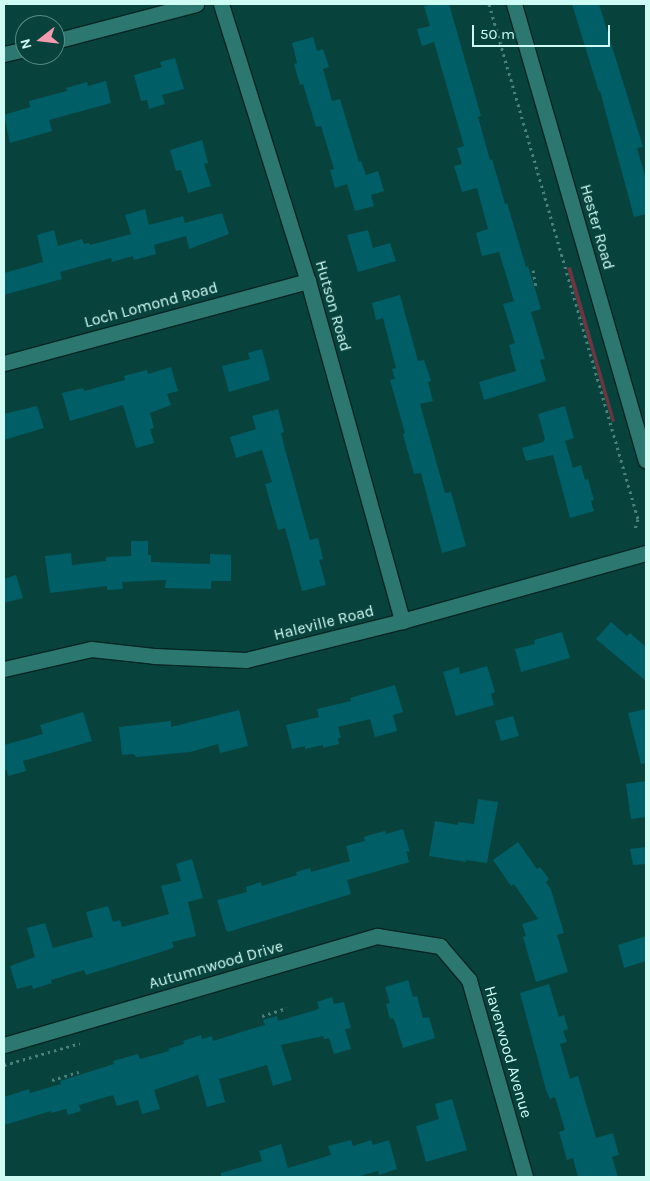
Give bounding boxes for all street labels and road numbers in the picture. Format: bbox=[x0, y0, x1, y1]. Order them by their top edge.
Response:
street label: Hester Road bbox=[576, 182, 618, 272]
street label: Hutson Road bbox=[311, 258, 355, 354]
street label: Loch Lomond Road bbox=[82, 278, 220, 332]
street label: Haleville Road bbox=[272, 601, 376, 645]
street label: Autumnwood Drive bbox=[147, 937, 285, 993]
street label: Haverwood Avenue bbox=[480, 984, 536, 1120]

